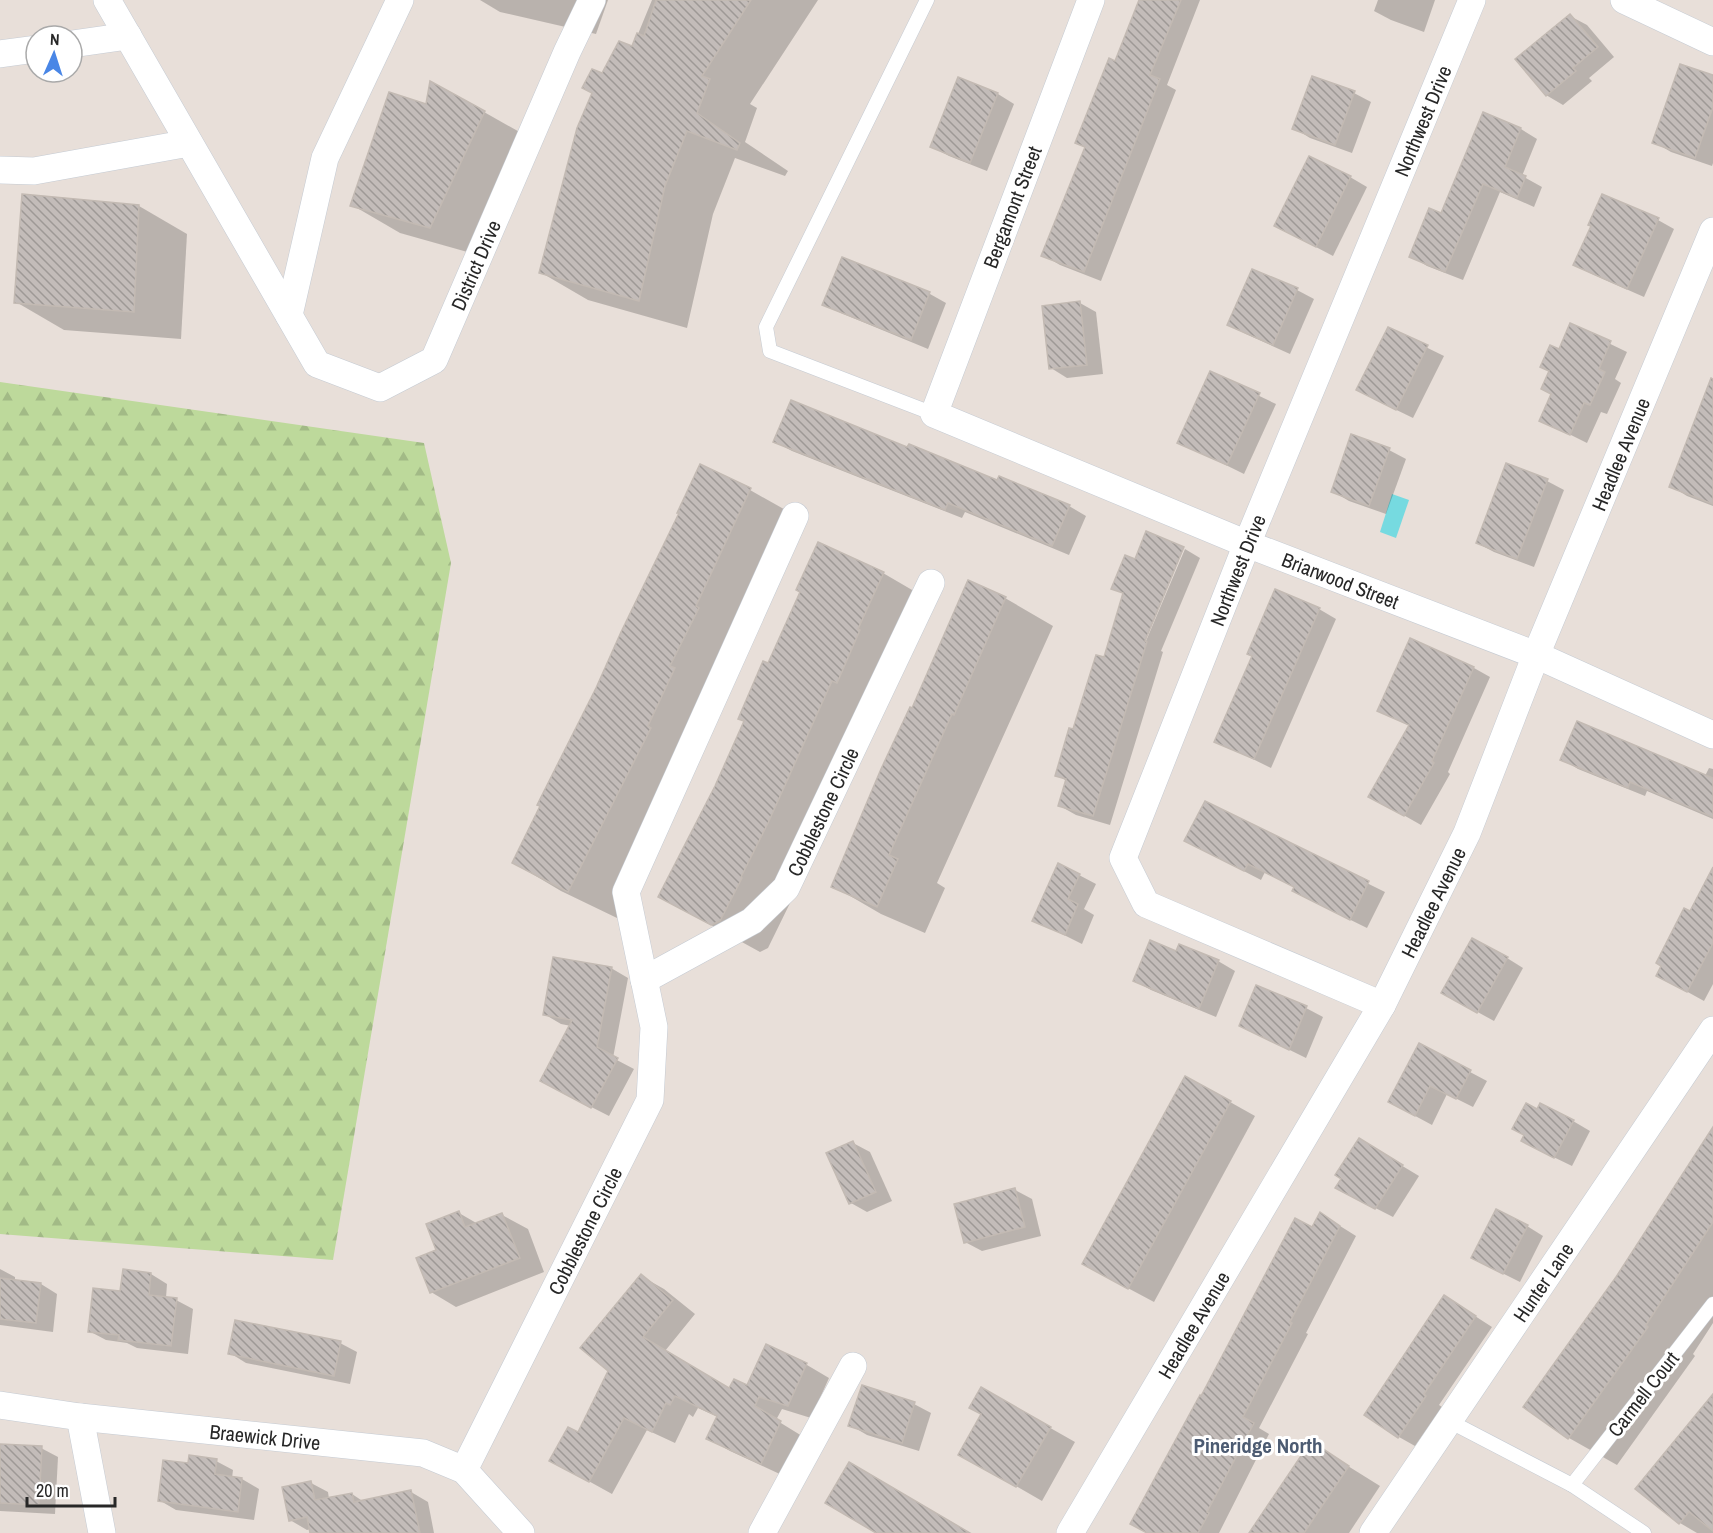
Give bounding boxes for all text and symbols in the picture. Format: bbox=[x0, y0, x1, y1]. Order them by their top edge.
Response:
north arrow bbox=[24, 24, 84, 84]
text: N bbox=[49, 28, 60, 50]
street label: Northwest Drive bbox=[1387, 61, 1457, 180]
street label: Bergamont Street bbox=[976, 142, 1048, 272]
street label: District Drive bbox=[444, 216, 506, 314]
street label: Headlee Avenue bbox=[1584, 393, 1656, 515]
street label: Northwest Drive bbox=[1203, 510, 1271, 629]
street label: Briarwood Street bbox=[1278, 545, 1403, 615]
street label: Cobblestone Circle bbox=[780, 743, 864, 880]
street label: Headlee Avenue bbox=[1394, 842, 1472, 962]
street label: Cobblestone Circle bbox=[541, 1162, 628, 1299]
street label: Hunter Lane bbox=[1506, 1237, 1579, 1327]
street label: Headlee Avenue bbox=[1151, 1266, 1235, 1383]
street label: Carmell Court bbox=[1601, 1345, 1685, 1442]
street label: Braewick Drive bbox=[208, 1417, 322, 1456]
district label: Pineridge North bbox=[1193, 1431, 1323, 1460]
scale bar bbox=[27, 1470, 116, 1508]
text: 20 m bbox=[36, 1478, 69, 1503]

